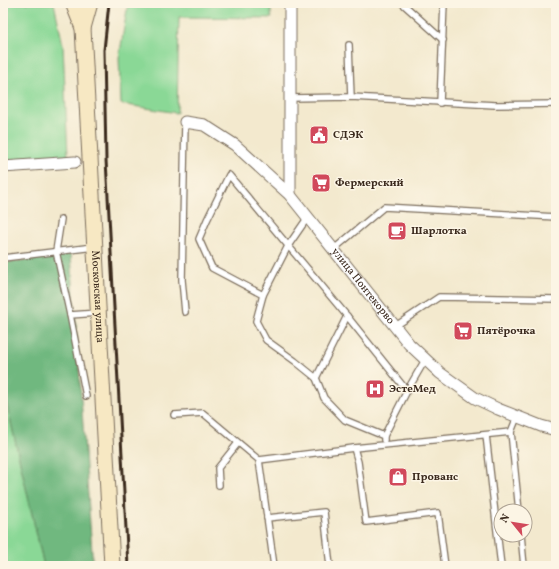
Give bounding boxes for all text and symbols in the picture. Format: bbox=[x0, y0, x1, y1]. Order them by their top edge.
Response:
public building icon: СДЭК bbox=[308, 124, 330, 146]
place label: СДЭК bbox=[333, 128, 363, 143]
supermarket icon: Фермерский bbox=[310, 172, 332, 194]
place label: Фермерский bbox=[335, 176, 404, 191]
cafe icon: Шарлотка bbox=[386, 220, 408, 242]
place label: Шарлотка bbox=[411, 224, 467, 239]
street label: улица Понтекорво bbox=[328, 245, 398, 327]
street label: Московская улица bbox=[88, 250, 107, 344]
supermarket icon: Пятёрочка bbox=[452, 320, 474, 342]
place label: Пятёрочка bbox=[477, 324, 536, 339]
hospital icon: ЭстеМед bbox=[364, 378, 386, 400]
place label: ЭстеМед bbox=[389, 382, 436, 397]
shop icon: Прованс bbox=[387, 466, 409, 488]
place label: Прованс bbox=[412, 470, 458, 485]
north arrow bbox=[493, 503, 533, 543]
text: N bbox=[497, 512, 514, 526]

